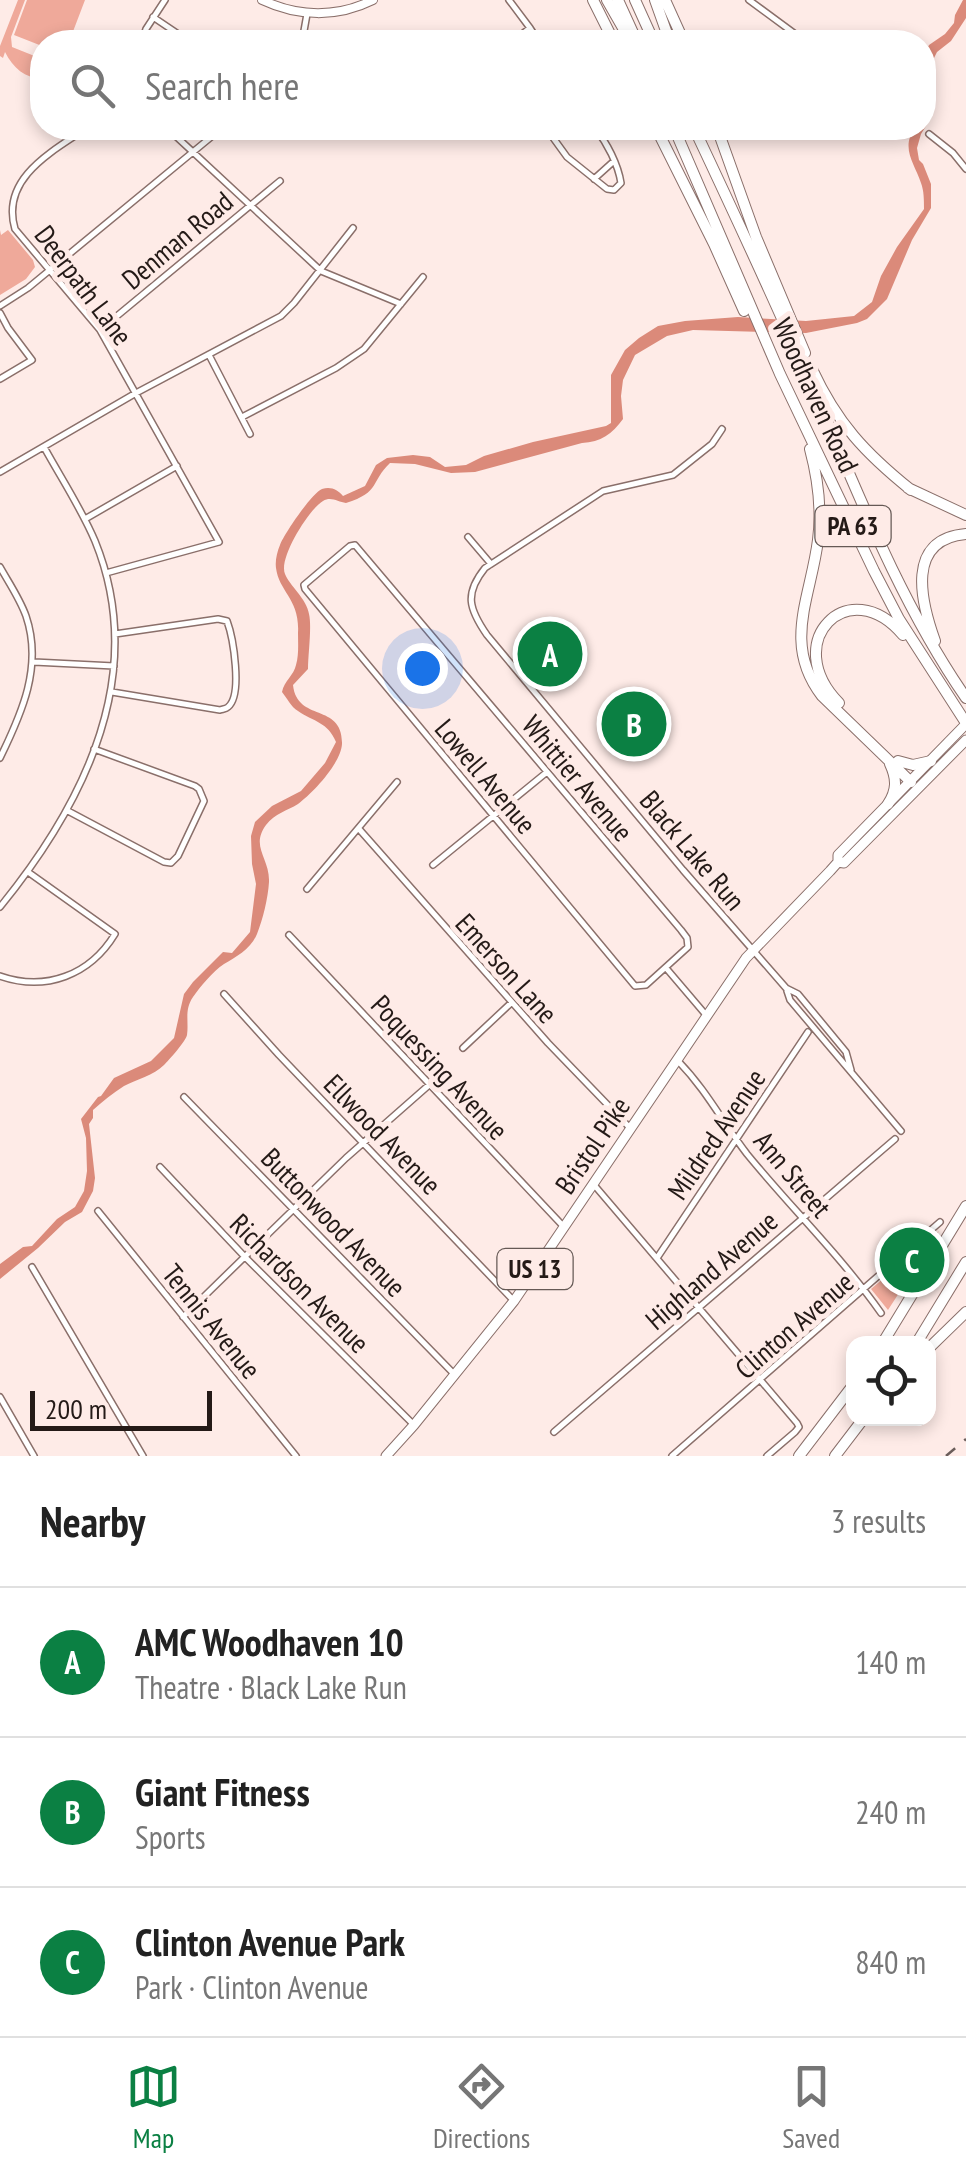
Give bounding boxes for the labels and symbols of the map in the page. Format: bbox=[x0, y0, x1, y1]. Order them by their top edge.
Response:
street label: Denman Road bbox=[114, 183, 240, 297]
street label: Deerpath Lane bbox=[27, 218, 141, 352]
street label: Woodhaven Road bbox=[764, 312, 868, 478]
road number: PA 63 bbox=[816, 506, 890, 546]
pin: A bbox=[518, 616, 582, 692]
your location bbox=[397, 643, 448, 694]
pin: B bbox=[602, 686, 666, 762]
street label: Whittier Avenue bbox=[514, 707, 642, 849]
street label: Lowell Avenue bbox=[427, 711, 545, 841]
street label: Black Lake Run bbox=[632, 782, 754, 918]
street label: Emerson Lane bbox=[448, 905, 566, 1031]
street label: Poquessing Avenue bbox=[363, 987, 517, 1147]
street label: Mildred Avenue bbox=[659, 1062, 773, 1206]
street label: Ellwood Avenue bbox=[316, 1066, 450, 1202]
street label: Bristol Pike bbox=[546, 1089, 638, 1201]
street label: Ann Street bbox=[746, 1123, 840, 1225]
street label: Buttonwood Avenue bbox=[253, 1140, 415, 1304]
street label: Highland Avenue bbox=[637, 1202, 785, 1338]
street label: Richardson Avenue bbox=[222, 1205, 378, 1361]
pin: C bbox=[880, 1222, 944, 1298]
road number: US 13 bbox=[498, 1249, 572, 1289]
street label: Tennis Avenue bbox=[154, 1256, 270, 1386]
street label: Clinton Avenue bbox=[727, 1263, 861, 1387]
scale bar bbox=[30, 1386, 212, 1430]

